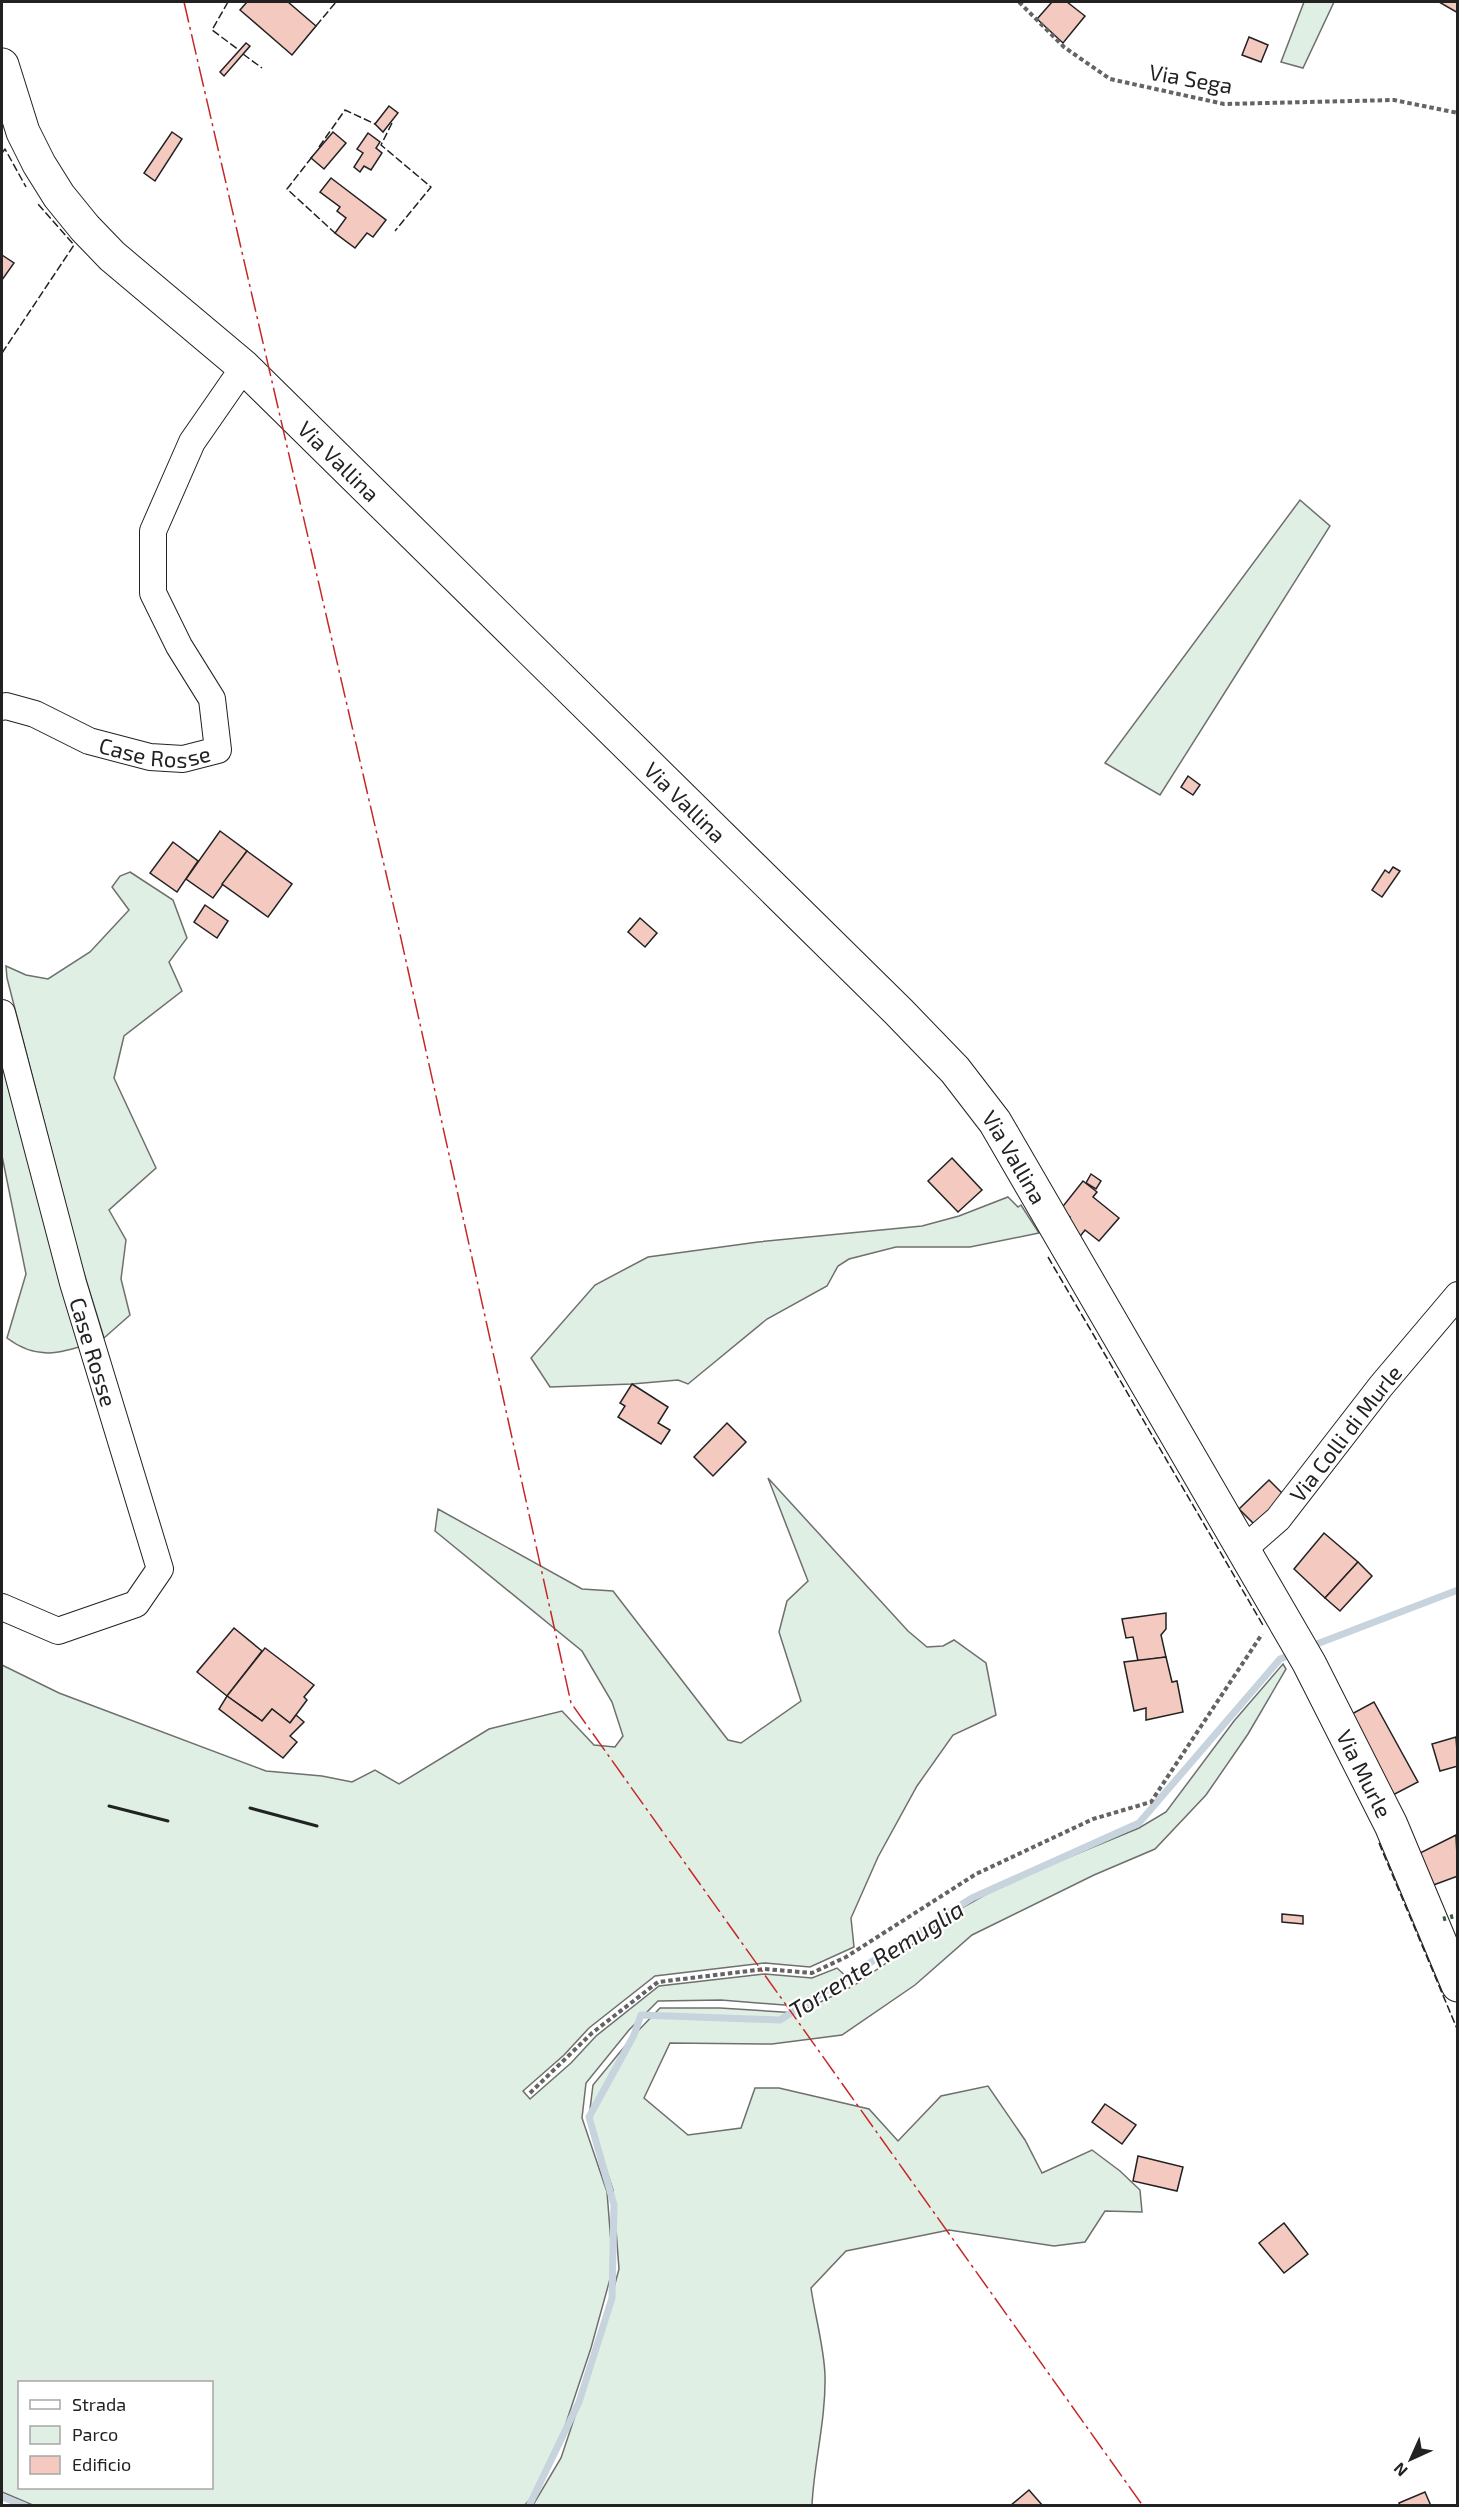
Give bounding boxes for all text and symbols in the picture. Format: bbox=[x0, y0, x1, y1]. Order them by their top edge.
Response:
street label: Via Sega bbox=[1147, 58, 1235, 98]
street label: Via Vallina bbox=[293, 415, 385, 506]
street label: Case Rosse bbox=[96, 731, 213, 772]
street label: Via Vallina bbox=[639, 756, 732, 847]
street label: Via Vallina bbox=[978, 1105, 1052, 1208]
street label: Case Rosse bbox=[65, 1294, 123, 1409]
street label: Via Colli di Murle bbox=[1284, 1359, 1406, 1506]
street label: Via Murle bbox=[1332, 1725, 1398, 1822]
water label: Torrente Remuglia bbox=[783, 1894, 969, 2024]
legend bbox=[18, 2381, 213, 2489]
text: Strada bbox=[72, 2393, 126, 2415]
text: Parco bbox=[72, 2423, 118, 2445]
north arrow bbox=[1381, 2429, 1441, 2489]
text: Edificio bbox=[72, 2453, 131, 2475]
text: N bbox=[1389, 2459, 1411, 2481]

